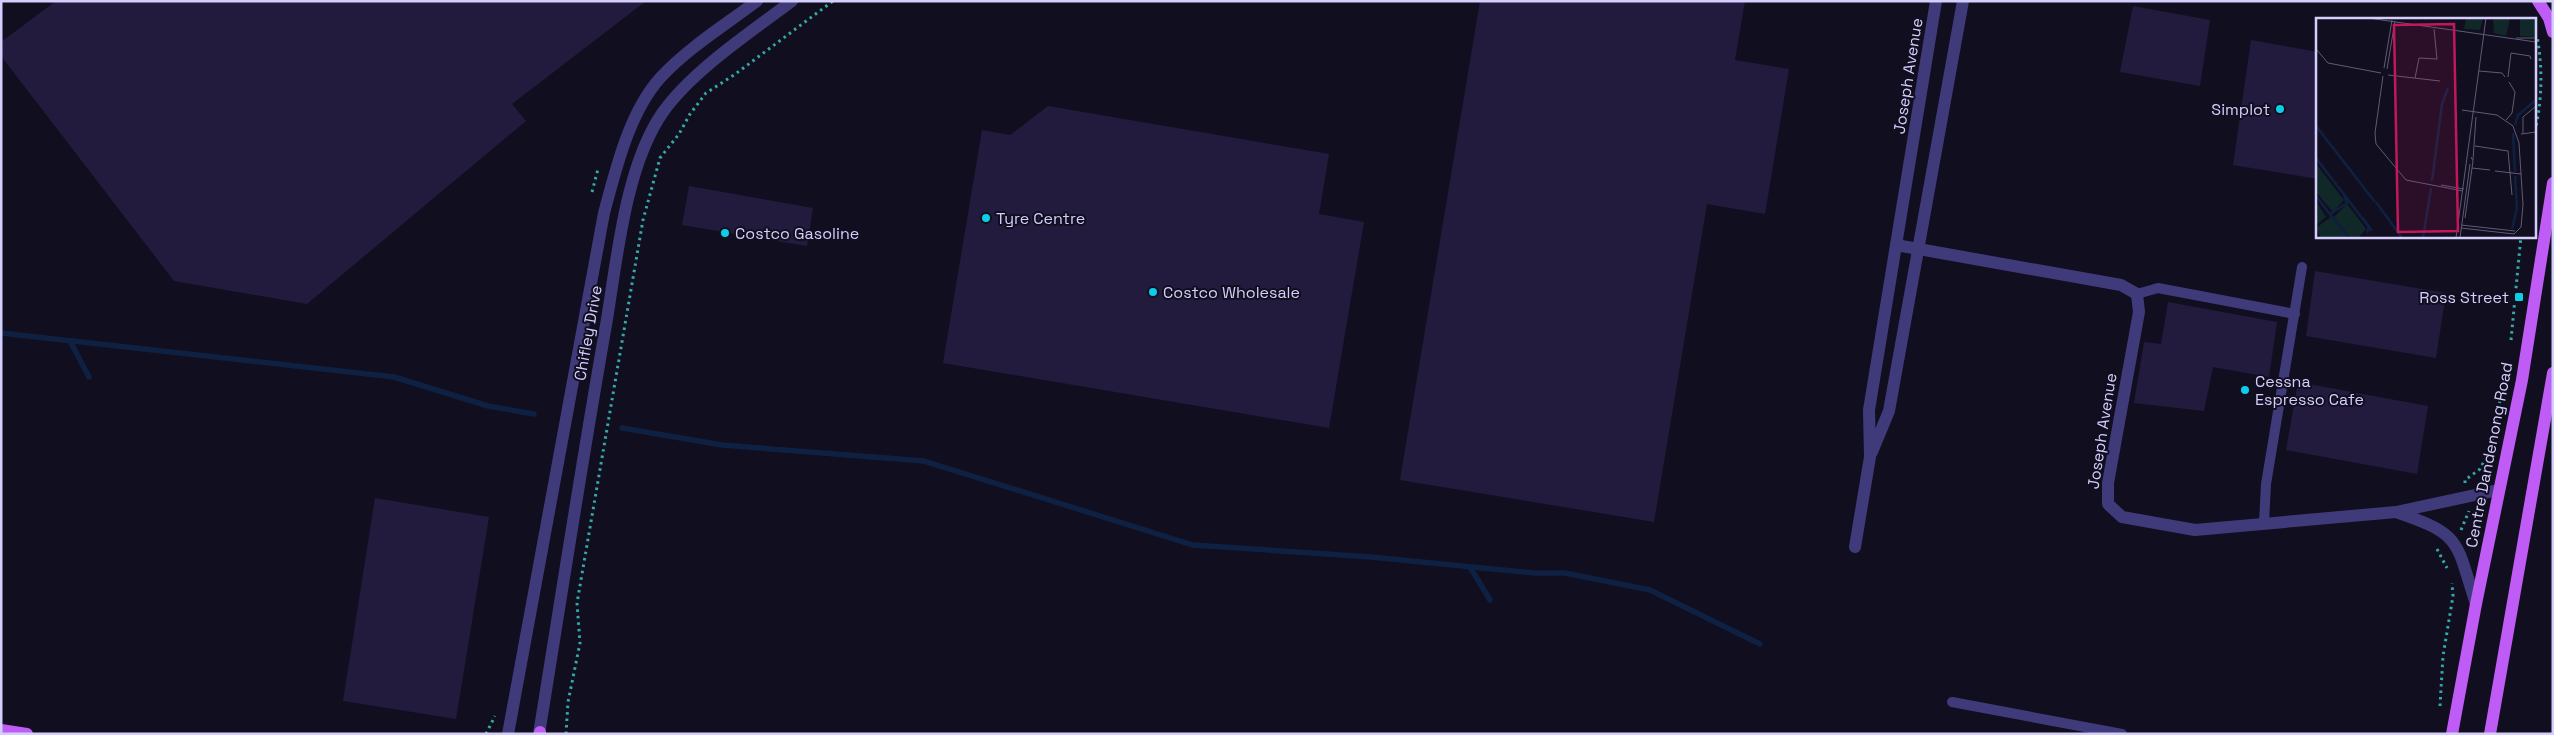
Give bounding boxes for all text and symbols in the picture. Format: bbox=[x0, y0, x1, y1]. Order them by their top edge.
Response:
street label: Joseph Avenue bbox=[1888, 16, 1928, 136]
inset map bbox=[2316, 18, 2536, 238]
place label: Simplot bbox=[2211, 99, 2270, 120]
marker: Simplot bbox=[2274, 103, 2286, 115]
place label: Tyre Centre bbox=[996, 208, 1085, 229]
marker: Tyre Centre bbox=[980, 212, 992, 224]
place label: Costco Gasoline bbox=[735, 223, 859, 244]
marker: Costco Gasoline bbox=[719, 227, 731, 239]
place label: Costco Wholesale bbox=[1163, 282, 1300, 303]
street label: Chifley Drive bbox=[569, 284, 607, 382]
marker: Costco Wholesale bbox=[1147, 286, 1159, 298]
place label: Ross Street bbox=[2419, 287, 2509, 308]
marker: Ross Street bbox=[2513, 291, 2525, 303]
street label: Centre Dandenong Road bbox=[2461, 360, 2517, 550]
street label: Joseph Avenue bbox=[2082, 371, 2122, 491]
place label: Cessna Espresso Cafe bbox=[2255, 371, 2364, 410]
marker: Cessna Espresso Cafe bbox=[2239, 384, 2251, 396]

